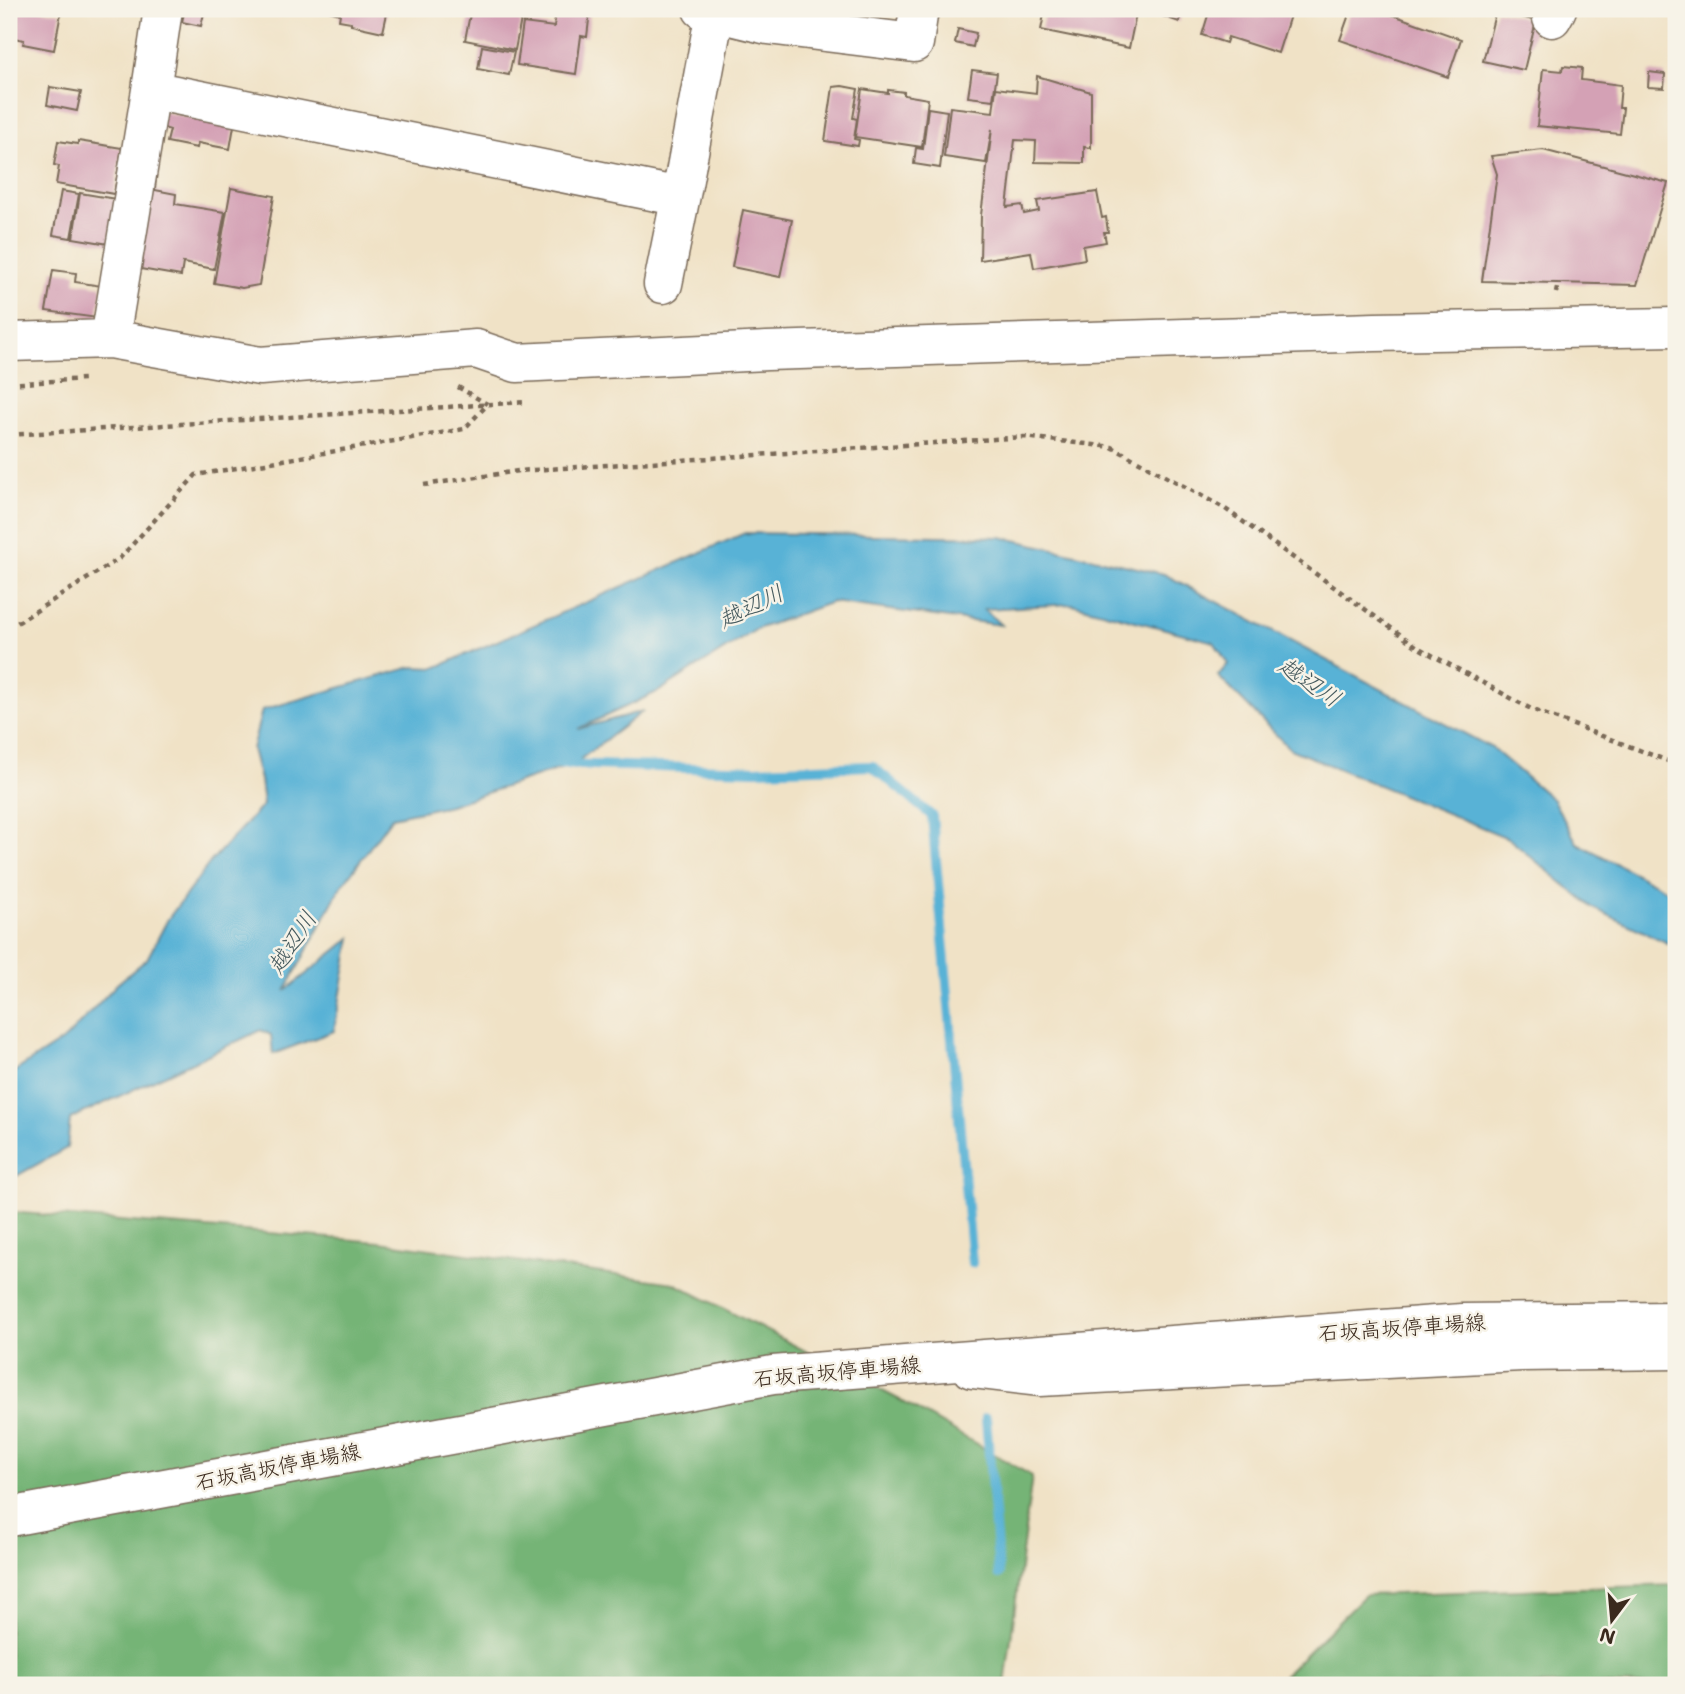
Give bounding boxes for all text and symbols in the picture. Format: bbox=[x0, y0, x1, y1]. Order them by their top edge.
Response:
water label: 越辺川 bbox=[713, 577, 789, 635]
water label: 越辺川 bbox=[1272, 650, 1347, 714]
water label: 越辺川 bbox=[260, 905, 323, 980]
street label: 石坂高坂停車場線 bbox=[1317, 1308, 1487, 1348]
street label: 石坂高坂停車場線 bbox=[752, 1351, 922, 1393]
street label: 石坂高坂停車場線 bbox=[193, 1437, 363, 1497]
north arrow bbox=[1576, 1586, 1646, 1656]
text: N bbox=[1597, 1622, 1618, 1650]

